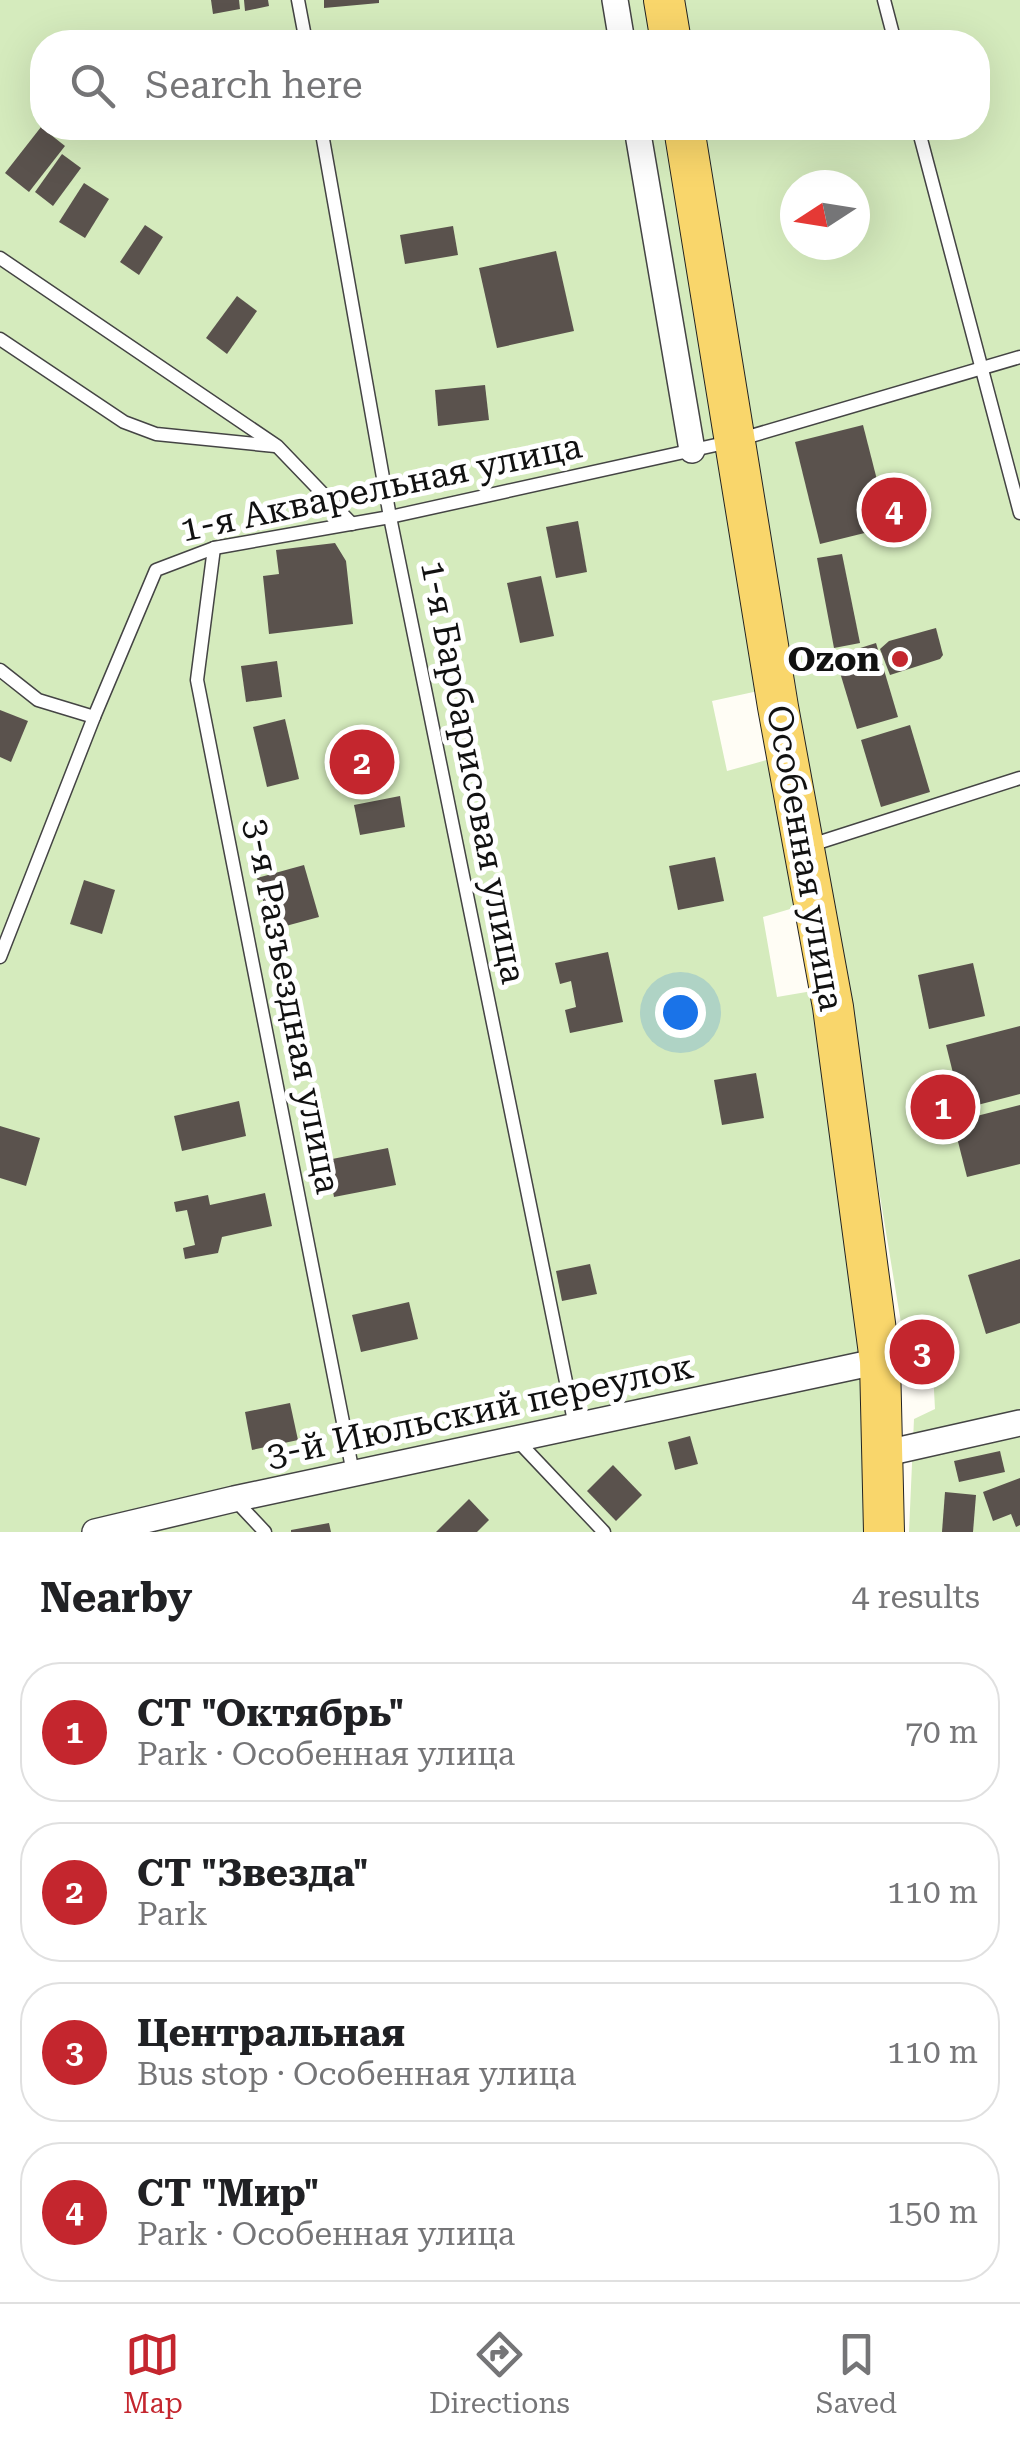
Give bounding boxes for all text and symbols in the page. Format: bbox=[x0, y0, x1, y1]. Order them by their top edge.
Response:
search box bbox=[30, 30, 990, 140]
icon: search bbox=[65, 58, 120, 113]
text: Search here bbox=[145, 63, 363, 107]
north arrow bbox=[780, 170, 870, 260]
street label: 1-я Акварельная улица bbox=[177, 425, 585, 551]
pin: 4 bbox=[862, 472, 926, 548]
street label: 1-я Барбарисовая улица bbox=[412, 557, 534, 987]
place label: Ozon bbox=[788, 639, 880, 680]
marker: Ozon bbox=[889, 648, 911, 670]
street label: Особенная улица bbox=[758, 702, 852, 1014]
pin: 2 bbox=[330, 724, 394, 800]
street label: 3-я Разъездная улица bbox=[235, 815, 349, 1197]
your location bbox=[655, 987, 706, 1038]
pin: 1 bbox=[910, 1070, 976, 1144]
pin: 3 bbox=[890, 1314, 954, 1390]
street label: 3-й Июльский переулок bbox=[263, 1346, 697, 1476]
text: Nearby bbox=[40, 1573, 192, 1622]
text: 4 results bbox=[852, 1578, 980, 1616]
text: СТ "Октябрь" bbox=[137, 1691, 405, 1735]
text: 1 bbox=[66, 1713, 83, 1751]
text: 70 m bbox=[905, 1713, 978, 1751]
text: Park · Особенная улица bbox=[137, 1735, 515, 1773]
text: СТ "Звезда" bbox=[137, 1851, 369, 1895]
text: 2 bbox=[66, 1873, 83, 1911]
text: 110 m bbox=[887, 1873, 978, 1911]
text: Park bbox=[137, 1895, 208, 1933]
text: Центральная bbox=[137, 2011, 405, 2055]
text: 3 bbox=[66, 2033, 83, 2071]
text: 110 m bbox=[887, 2033, 978, 2071]
text: Bus stop · Особенная улица bbox=[137, 2055, 576, 2093]
text: СТ "Мир" bbox=[137, 2171, 319, 2215]
text: 4 bbox=[66, 2193, 83, 2231]
text: 150 m bbox=[887, 2193, 978, 2231]
text: Park · Особенная улица bbox=[137, 2215, 515, 2253]
tab: Map bbox=[123, 2327, 183, 2420]
tab: Directions bbox=[429, 2327, 570, 2420]
tab: Saved bbox=[816, 2327, 897, 2420]

